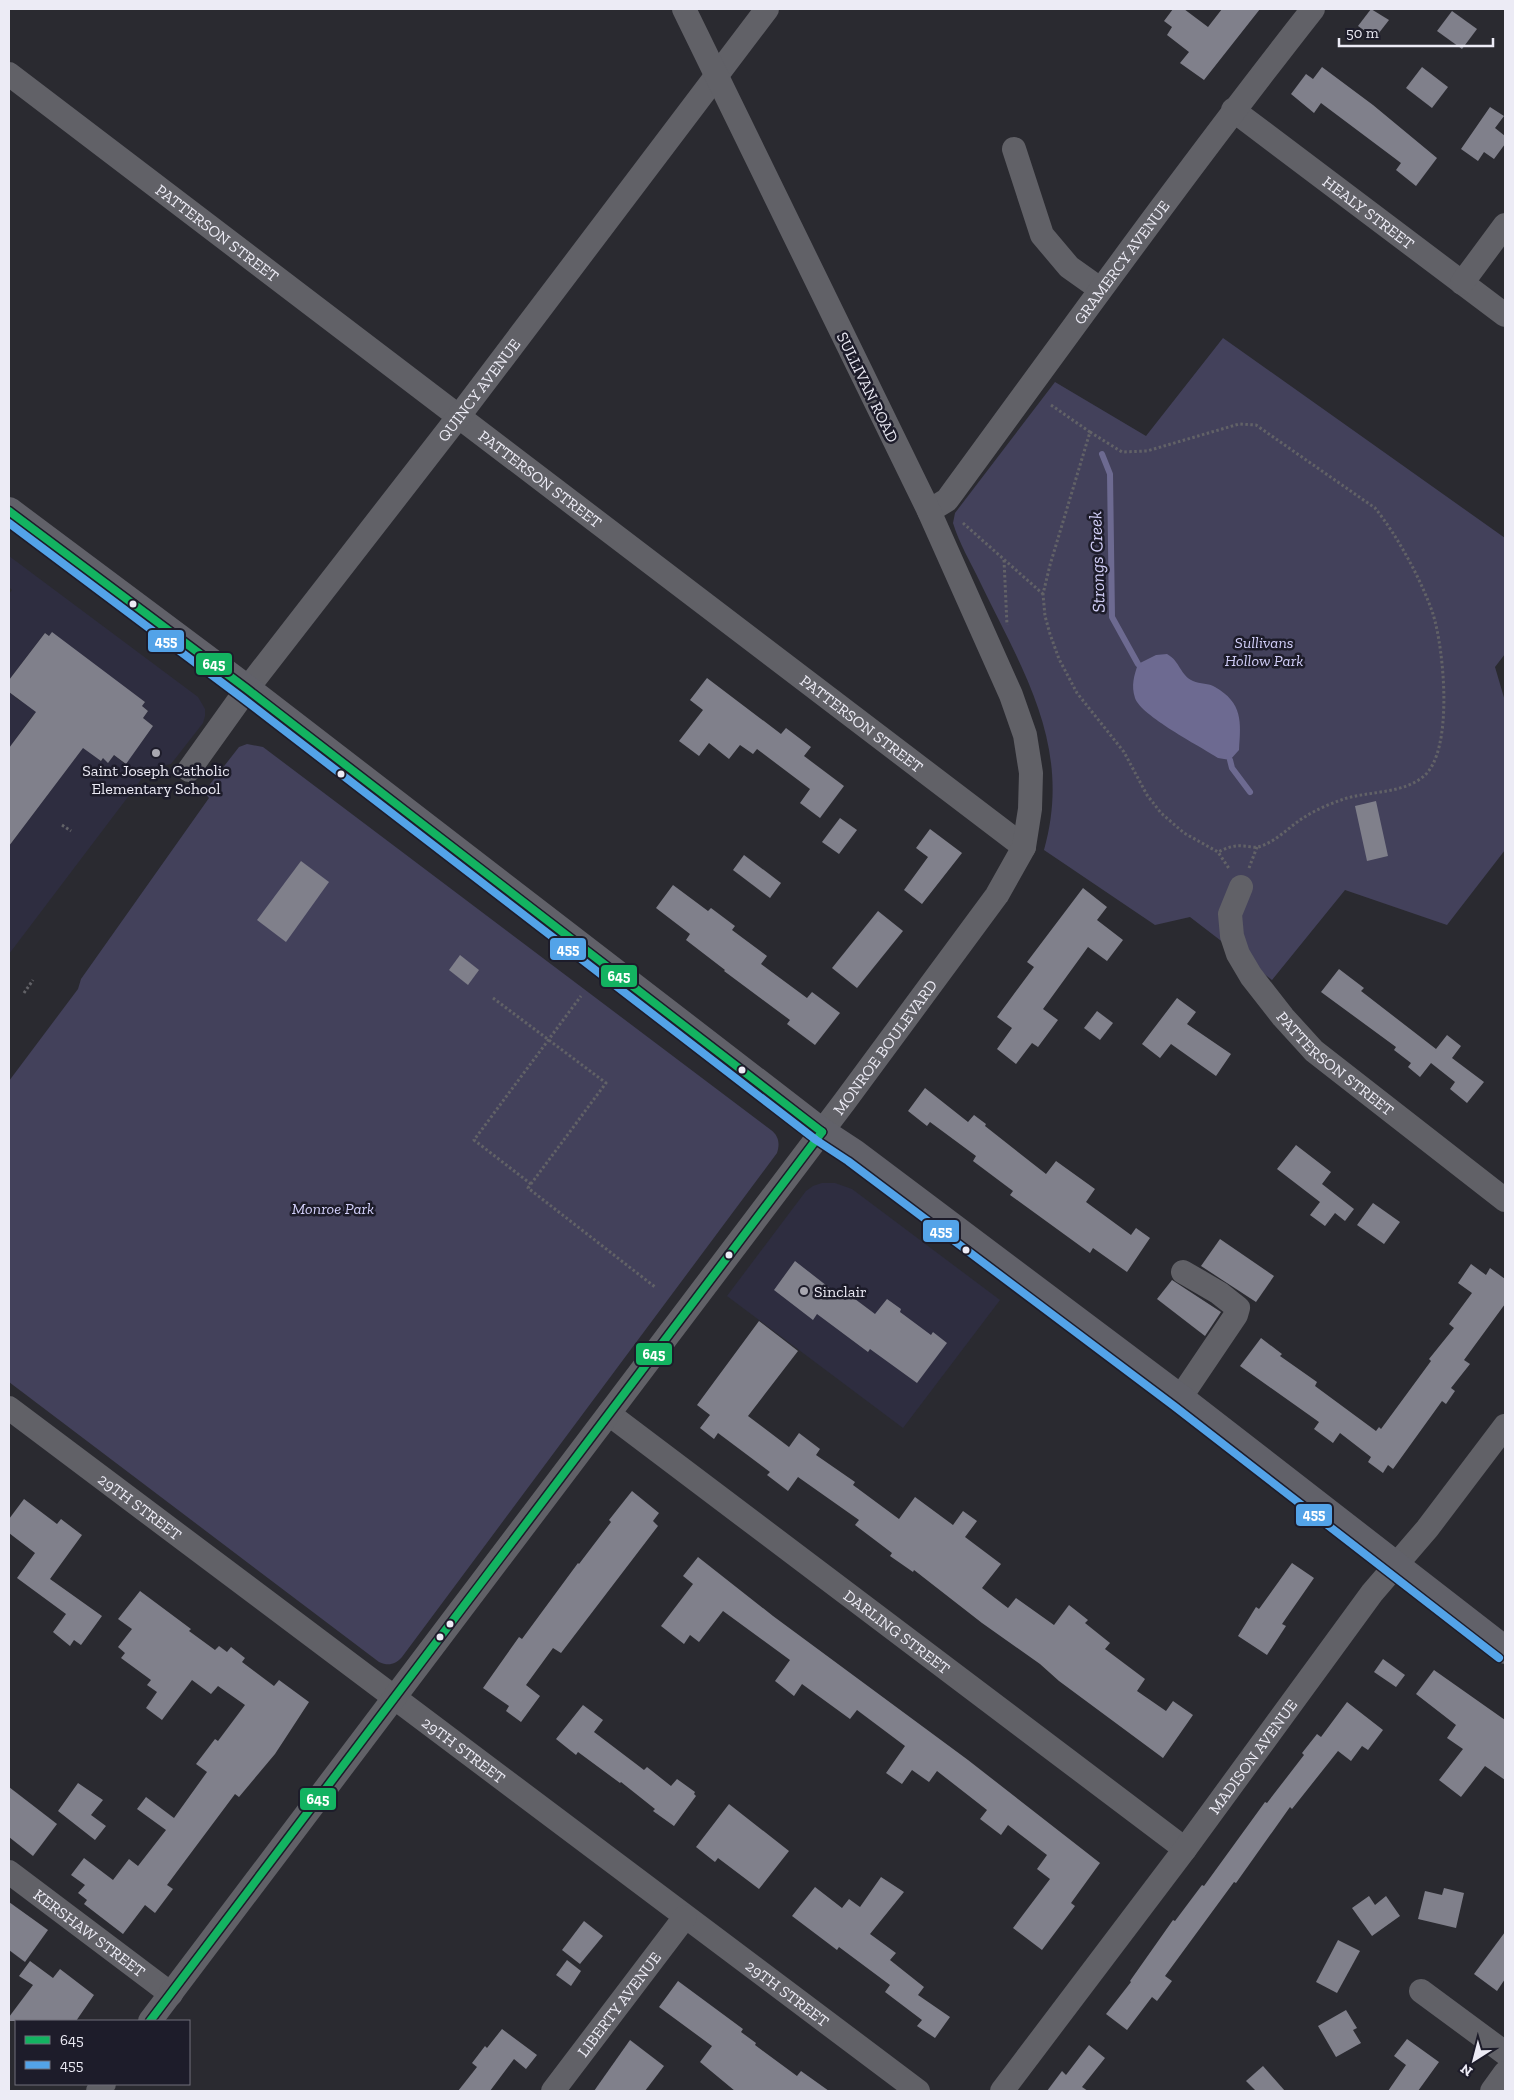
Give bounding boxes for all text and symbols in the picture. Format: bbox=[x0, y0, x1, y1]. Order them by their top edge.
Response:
scale bar bbox=[1339, 15, 1493, 47]
text: 50 m bbox=[1346, 24, 1379, 42]
street label: HEALY STREET bbox=[1319, 172, 1418, 253]
street label: PATTERSON STREET bbox=[152, 180, 282, 286]
street label: GRAMERCY AVENUE bbox=[1070, 197, 1174, 328]
street label: SULLIVAN ROAD bbox=[833, 329, 902, 445]
street label: QUINCY AVENUE bbox=[434, 335, 524, 445]
street label: PATTERSON STREET bbox=[475, 426, 605, 532]
water label: Strongs Creek bbox=[1084, 511, 1110, 613]
unlabelled marker bbox=[128, 599, 138, 609]
line badge: 455 bbox=[147, 629, 185, 653]
text: 455 bbox=[155, 633, 177, 650]
park label: Sullivans Hollow Park bbox=[1225, 633, 1303, 670]
line badge: 645 bbox=[195, 652, 233, 676]
text: 645 bbox=[203, 656, 225, 673]
street label: PATTERSON STREET bbox=[796, 671, 927, 777]
marker: Saint Joseph Catholic Elementary School bbox=[150, 747, 162, 759]
place label: Saint Joseph Catholic Elementary School bbox=[82, 761, 230, 798]
unlabelled marker bbox=[336, 769, 346, 779]
line badge: 455 bbox=[549, 937, 587, 961]
text: 455 bbox=[557, 941, 579, 958]
line badge: 645 bbox=[600, 964, 638, 988]
text: 645 bbox=[608, 968, 630, 985]
street label: MONROE BOULEVARD bbox=[829, 976, 941, 1119]
street label: PATTERSON STREET bbox=[1272, 1008, 1398, 1120]
unlabelled marker bbox=[737, 1065, 747, 1075]
park label: Monroe Park bbox=[292, 1199, 374, 1218]
line badge: 455 bbox=[922, 1219, 960, 1243]
text: 455 bbox=[930, 1223, 952, 1240]
unlabelled marker bbox=[961, 1245, 971, 1255]
unlabelled marker bbox=[724, 1250, 734, 1260]
place label: Sinclair bbox=[814, 1282, 867, 1301]
marker: Sinclair bbox=[798, 1285, 810, 1297]
line badge: 645 bbox=[635, 1342, 673, 1366]
text: 645 bbox=[643, 1346, 665, 1363]
street label: 29TH STREET bbox=[94, 1469, 185, 1544]
line badge: 455 bbox=[1295, 1503, 1333, 1527]
text: 455 bbox=[1303, 1506, 1325, 1523]
street label: DARLING STREET bbox=[840, 1586, 954, 1678]
unlabelled marker bbox=[445, 1619, 455, 1629]
unlabelled marker bbox=[435, 1632, 445, 1642]
street label: MADISON AVENUE bbox=[1205, 1696, 1301, 1818]
street label: 29TH STREET bbox=[418, 1713, 509, 1788]
line badge: 645 bbox=[299, 1787, 337, 1811]
text: 645 bbox=[307, 1791, 329, 1808]
street label: KERSHAW STREET bbox=[30, 1885, 149, 1981]
street label: LIBERTY AVENUE bbox=[573, 1948, 665, 2061]
street label: 29TH STREET bbox=[742, 1956, 833, 2031]
legend bbox=[15, 2020, 190, 2085]
text: 645 bbox=[60, 2031, 84, 2049]
north arrow bbox=[1449, 2035, 1499, 2085]
text: 455 bbox=[60, 2056, 84, 2074]
text: N bbox=[1457, 2060, 1476, 2080]

